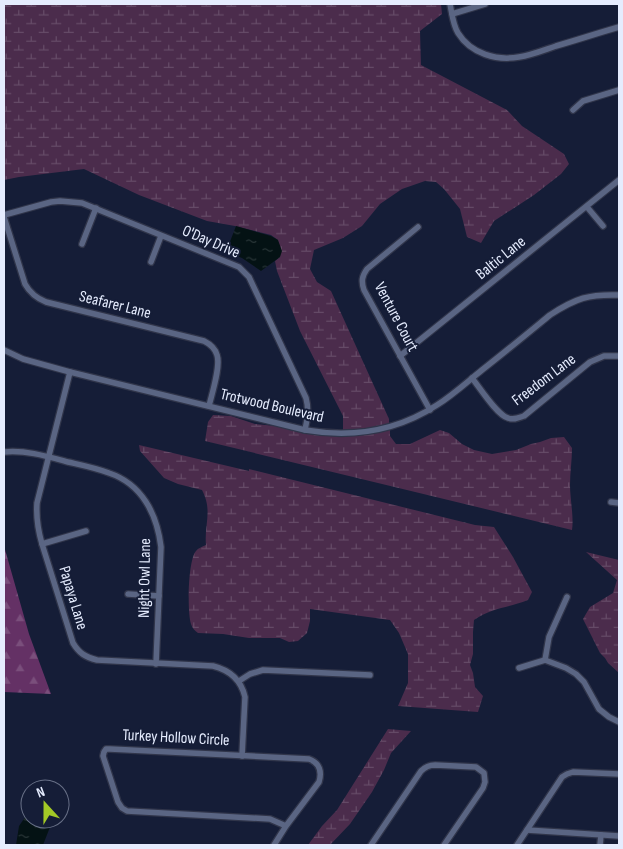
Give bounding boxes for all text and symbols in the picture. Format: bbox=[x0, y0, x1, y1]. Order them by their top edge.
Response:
street label: O'Day Drive bbox=[179, 221, 243, 263]
street label: Baltic Lane bbox=[472, 232, 530, 284]
street label: Venture Court bbox=[370, 279, 422, 355]
street label: Seafarer Lane bbox=[77, 287, 153, 323]
street label: Freedom Lane bbox=[508, 350, 580, 410]
street label: Trotwood Boulevard bbox=[218, 385, 326, 427]
street label: Night Owl Lane bbox=[135, 538, 155, 618]
street label: Papaya Lane bbox=[54, 564, 92, 632]
street label: Turkey Hollow Circle bbox=[122, 726, 230, 750]
north arrow bbox=[20, 779, 70, 829]
text: N bbox=[34, 783, 47, 802]

